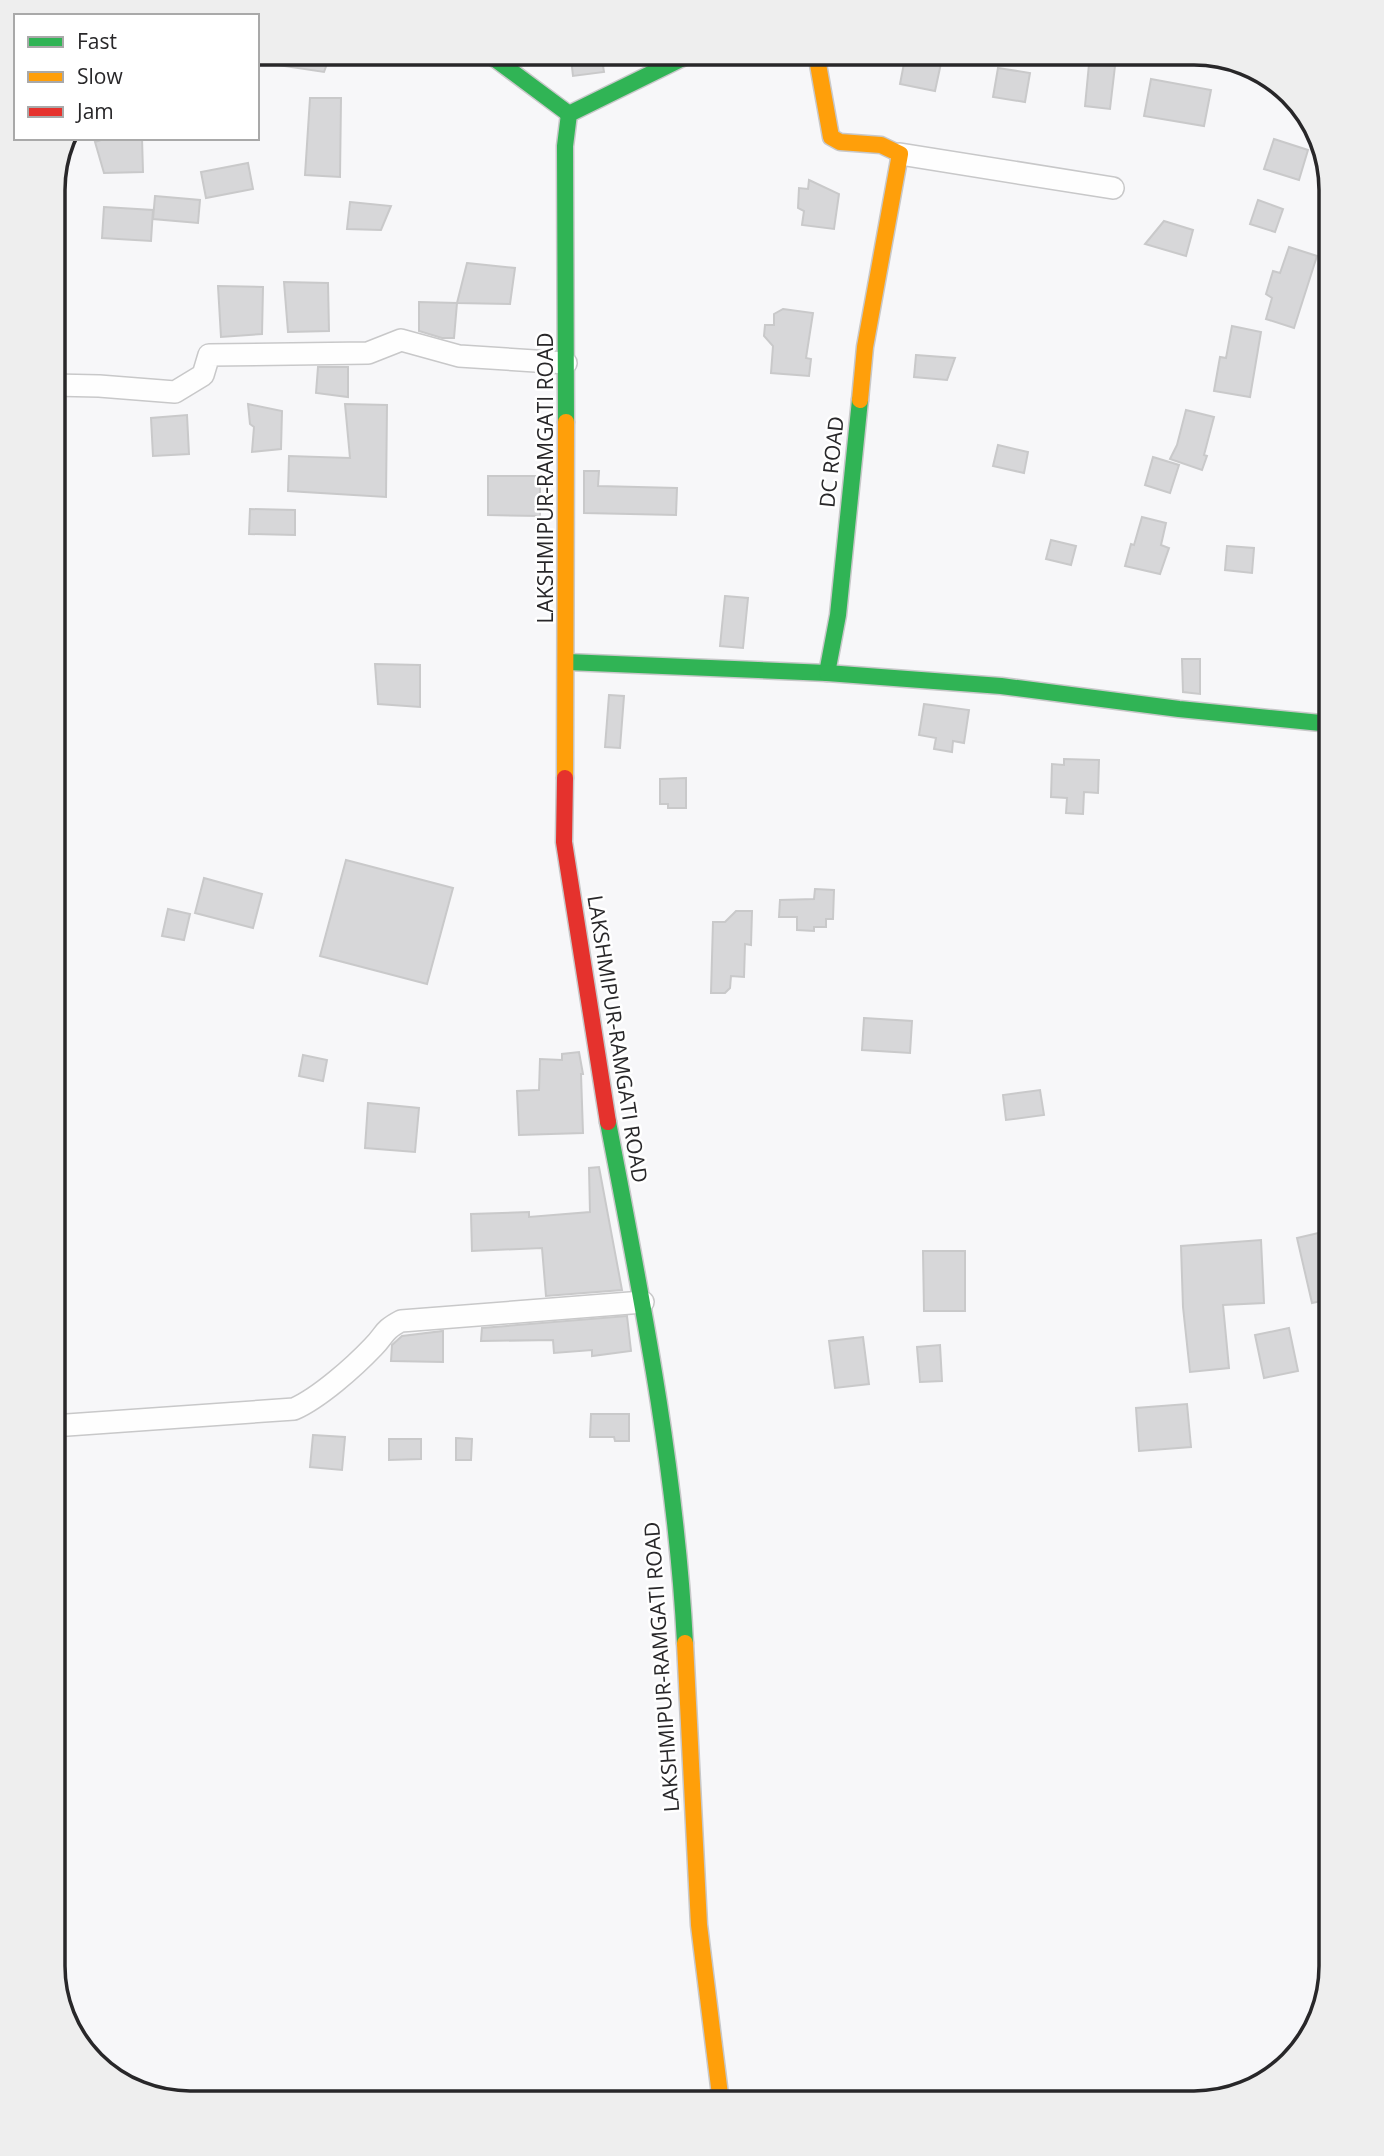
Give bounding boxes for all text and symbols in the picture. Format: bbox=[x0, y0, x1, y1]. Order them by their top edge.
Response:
legend bbox=[14, 14, 259, 140]
text: Fast bbox=[77, 27, 117, 55]
text: Slow bbox=[77, 62, 123, 90]
text: Jam bbox=[75, 97, 114, 125]
street label: LAKSHMIPUR-RAMGATI ROAD bbox=[531, 333, 559, 623]
street label: DC ROAD bbox=[812, 415, 850, 509]
street label: LAKSHMIPUR-RAMGATI ROAD bbox=[581, 893, 655, 1185]
street label: LAKSHMIPUR-RAMGATI ROAD bbox=[637, 1521, 685, 1813]

